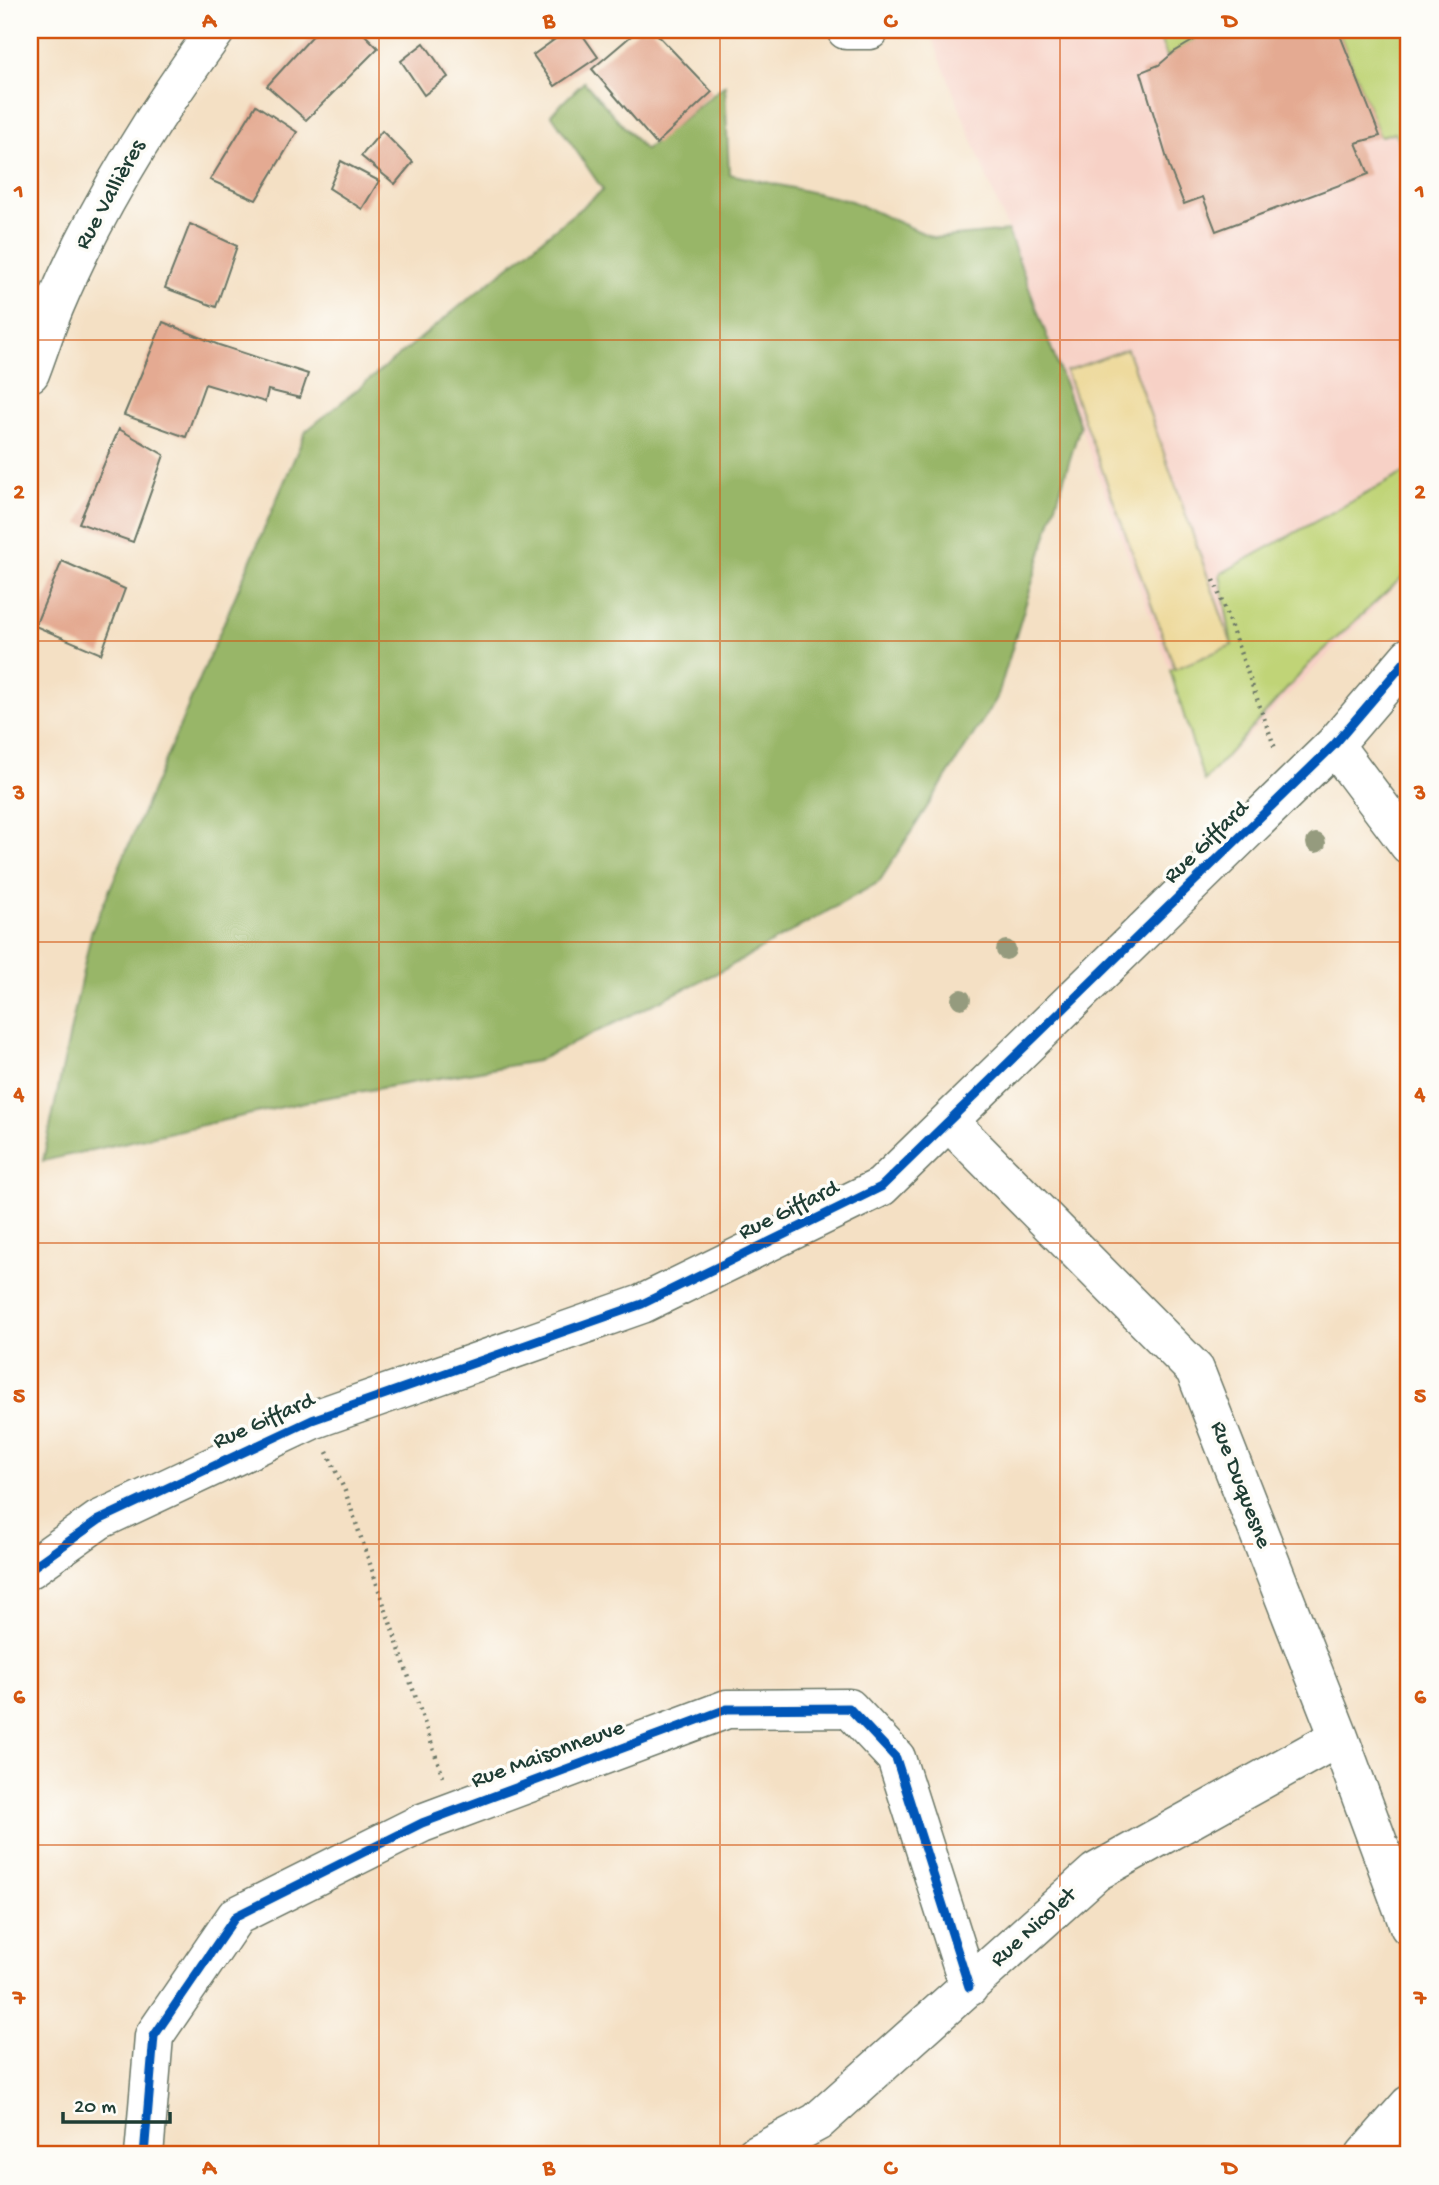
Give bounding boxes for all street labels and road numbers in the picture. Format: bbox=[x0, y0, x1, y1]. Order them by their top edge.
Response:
street label: Rue Vallières bbox=[70, 135, 152, 255]
street label: Rue Giffard bbox=[1159, 795, 1256, 890]
street label: Rue Giffard bbox=[734, 1175, 845, 1247]
street label: Rue Giffard bbox=[209, 1387, 320, 1456]
street label: Rue Duquesne bbox=[1203, 1418, 1277, 1553]
street label: Rue Maisonneuve bbox=[468, 1714, 629, 1795]
street label: Rue Nicolet bbox=[985, 1881, 1084, 1974]

